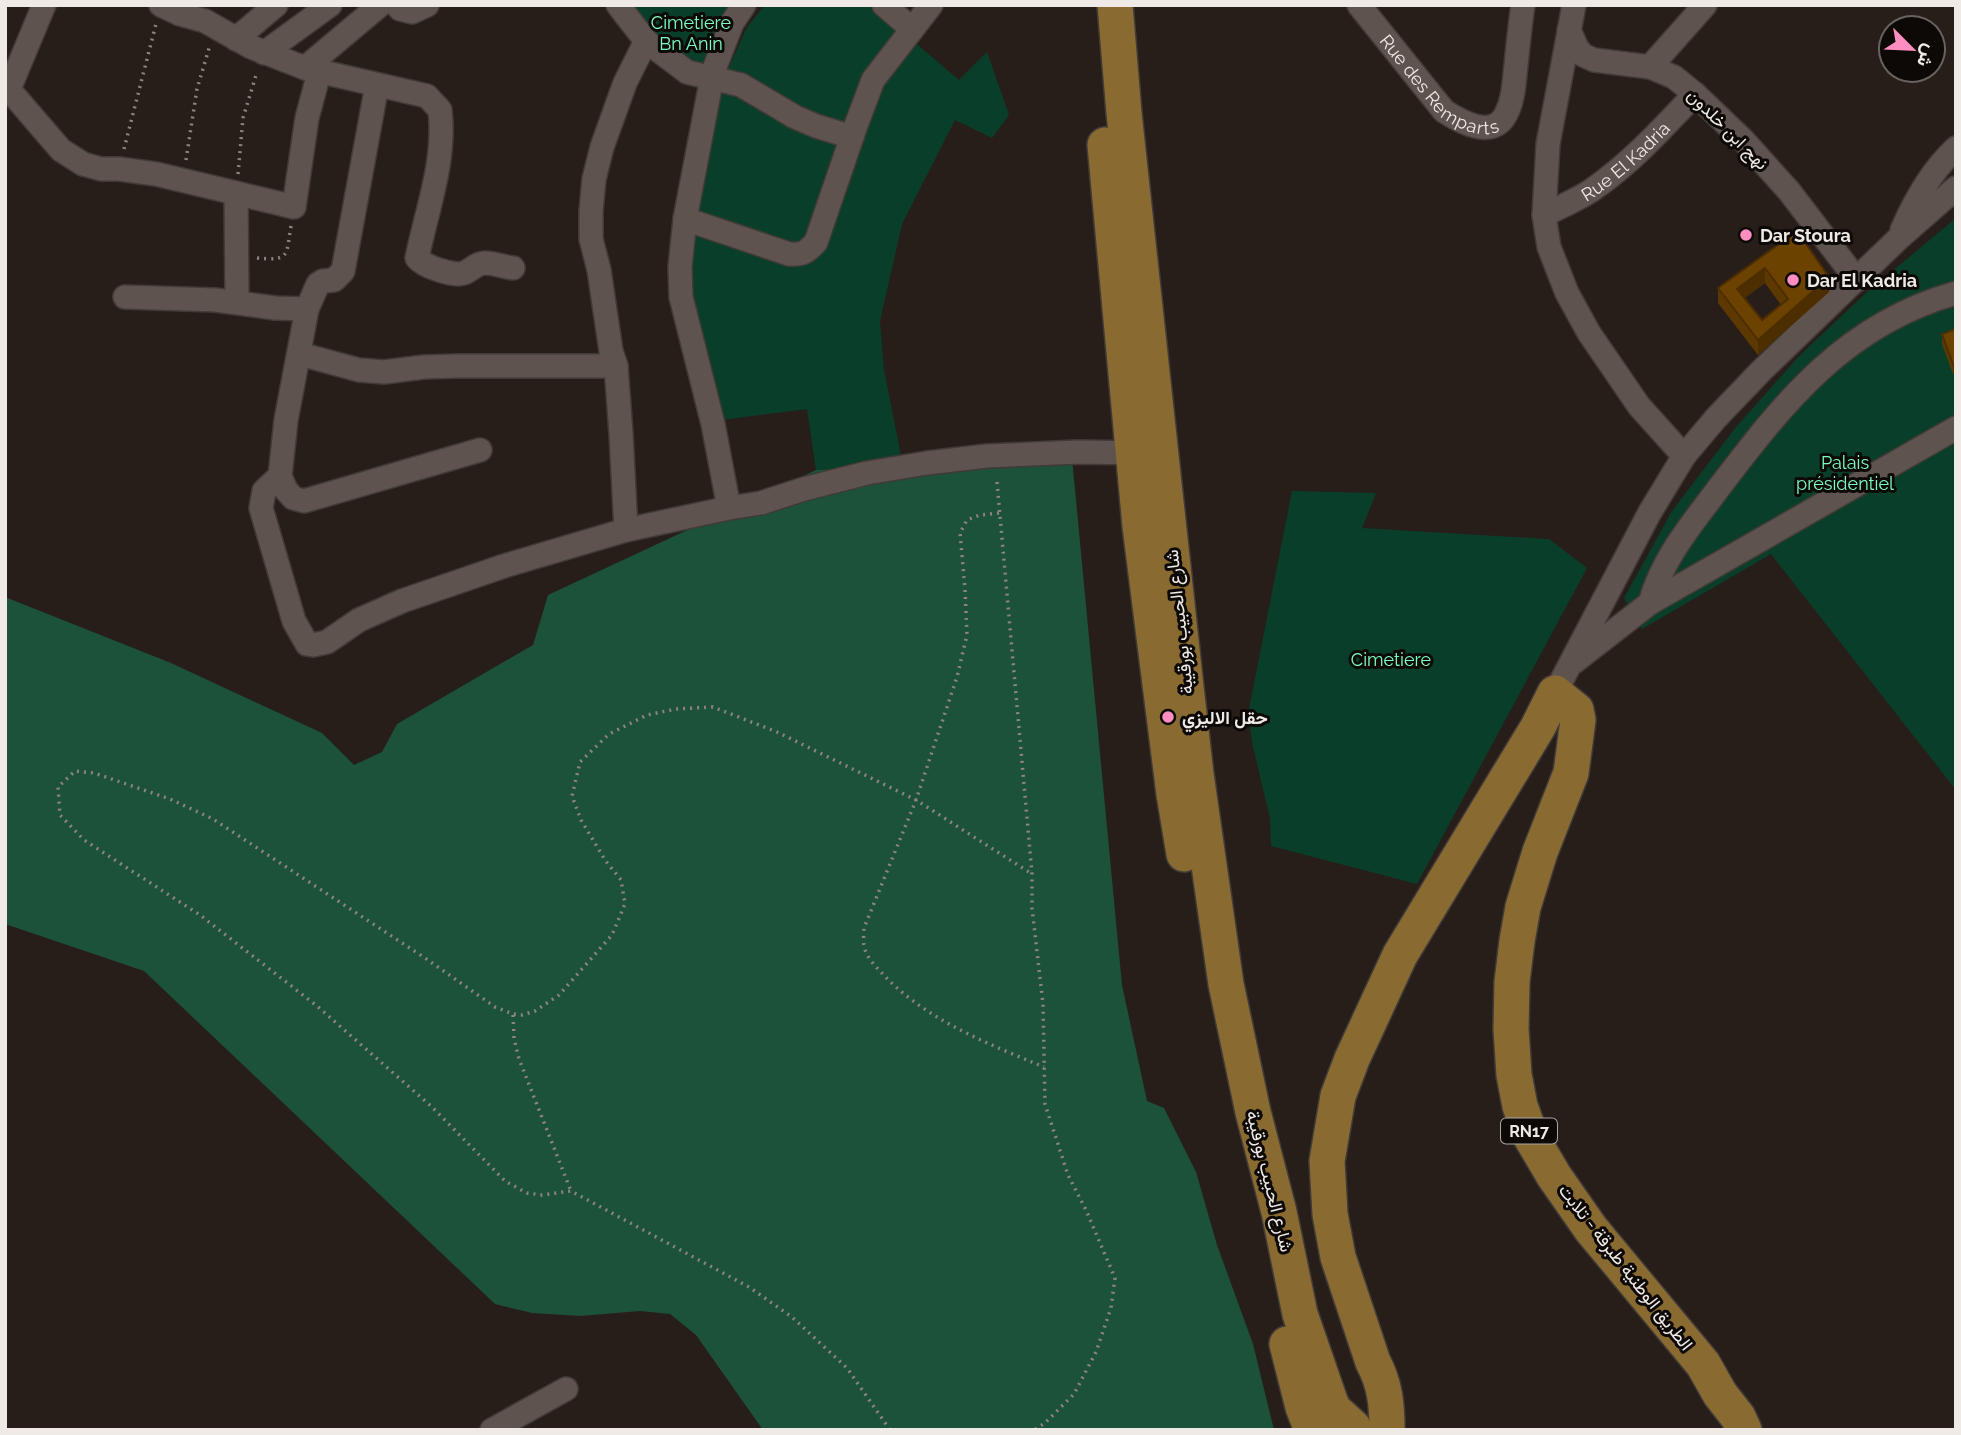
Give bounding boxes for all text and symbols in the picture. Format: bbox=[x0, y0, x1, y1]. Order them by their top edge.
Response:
park label: Cimetiere Bn Anin bbox=[651, 12, 732, 54]
north arrow bbox=[1877, 14, 1947, 84]
street label: Rue des Remparts bbox=[1376, 30, 1502, 138]
text: ش bbox=[1912, 41, 1942, 71]
street label: نهج ابن خلدون bbox=[1682, 84, 1773, 175]
street label: Rue El Kadria bbox=[1577, 117, 1674, 205]
place label: Dar Stoura bbox=[1760, 225, 1851, 246]
marker: Dar Stoura bbox=[1738, 227, 1754, 243]
place label: Dar El Kadria bbox=[1807, 270, 1917, 291]
marker: Dar El Kadria bbox=[1785, 272, 1801, 288]
park label: Palais présidentiel bbox=[1796, 452, 1894, 494]
street label: شارع الحبيب بورقيبة bbox=[1161, 549, 1199, 695]
park label: Cimetiere bbox=[1351, 649, 1432, 670]
place label: حقل الاليزي bbox=[1182, 707, 1268, 733]
marker: حقل الاليزي bbox=[1160, 709, 1176, 725]
street label: شارع الحبيب بورقيبة bbox=[1240, 1108, 1298, 1254]
road number: RN17 bbox=[1501, 1119, 1557, 1144]
street label: الطريق الوطنية طبرقة - تلابت bbox=[1554, 1180, 1697, 1355]

